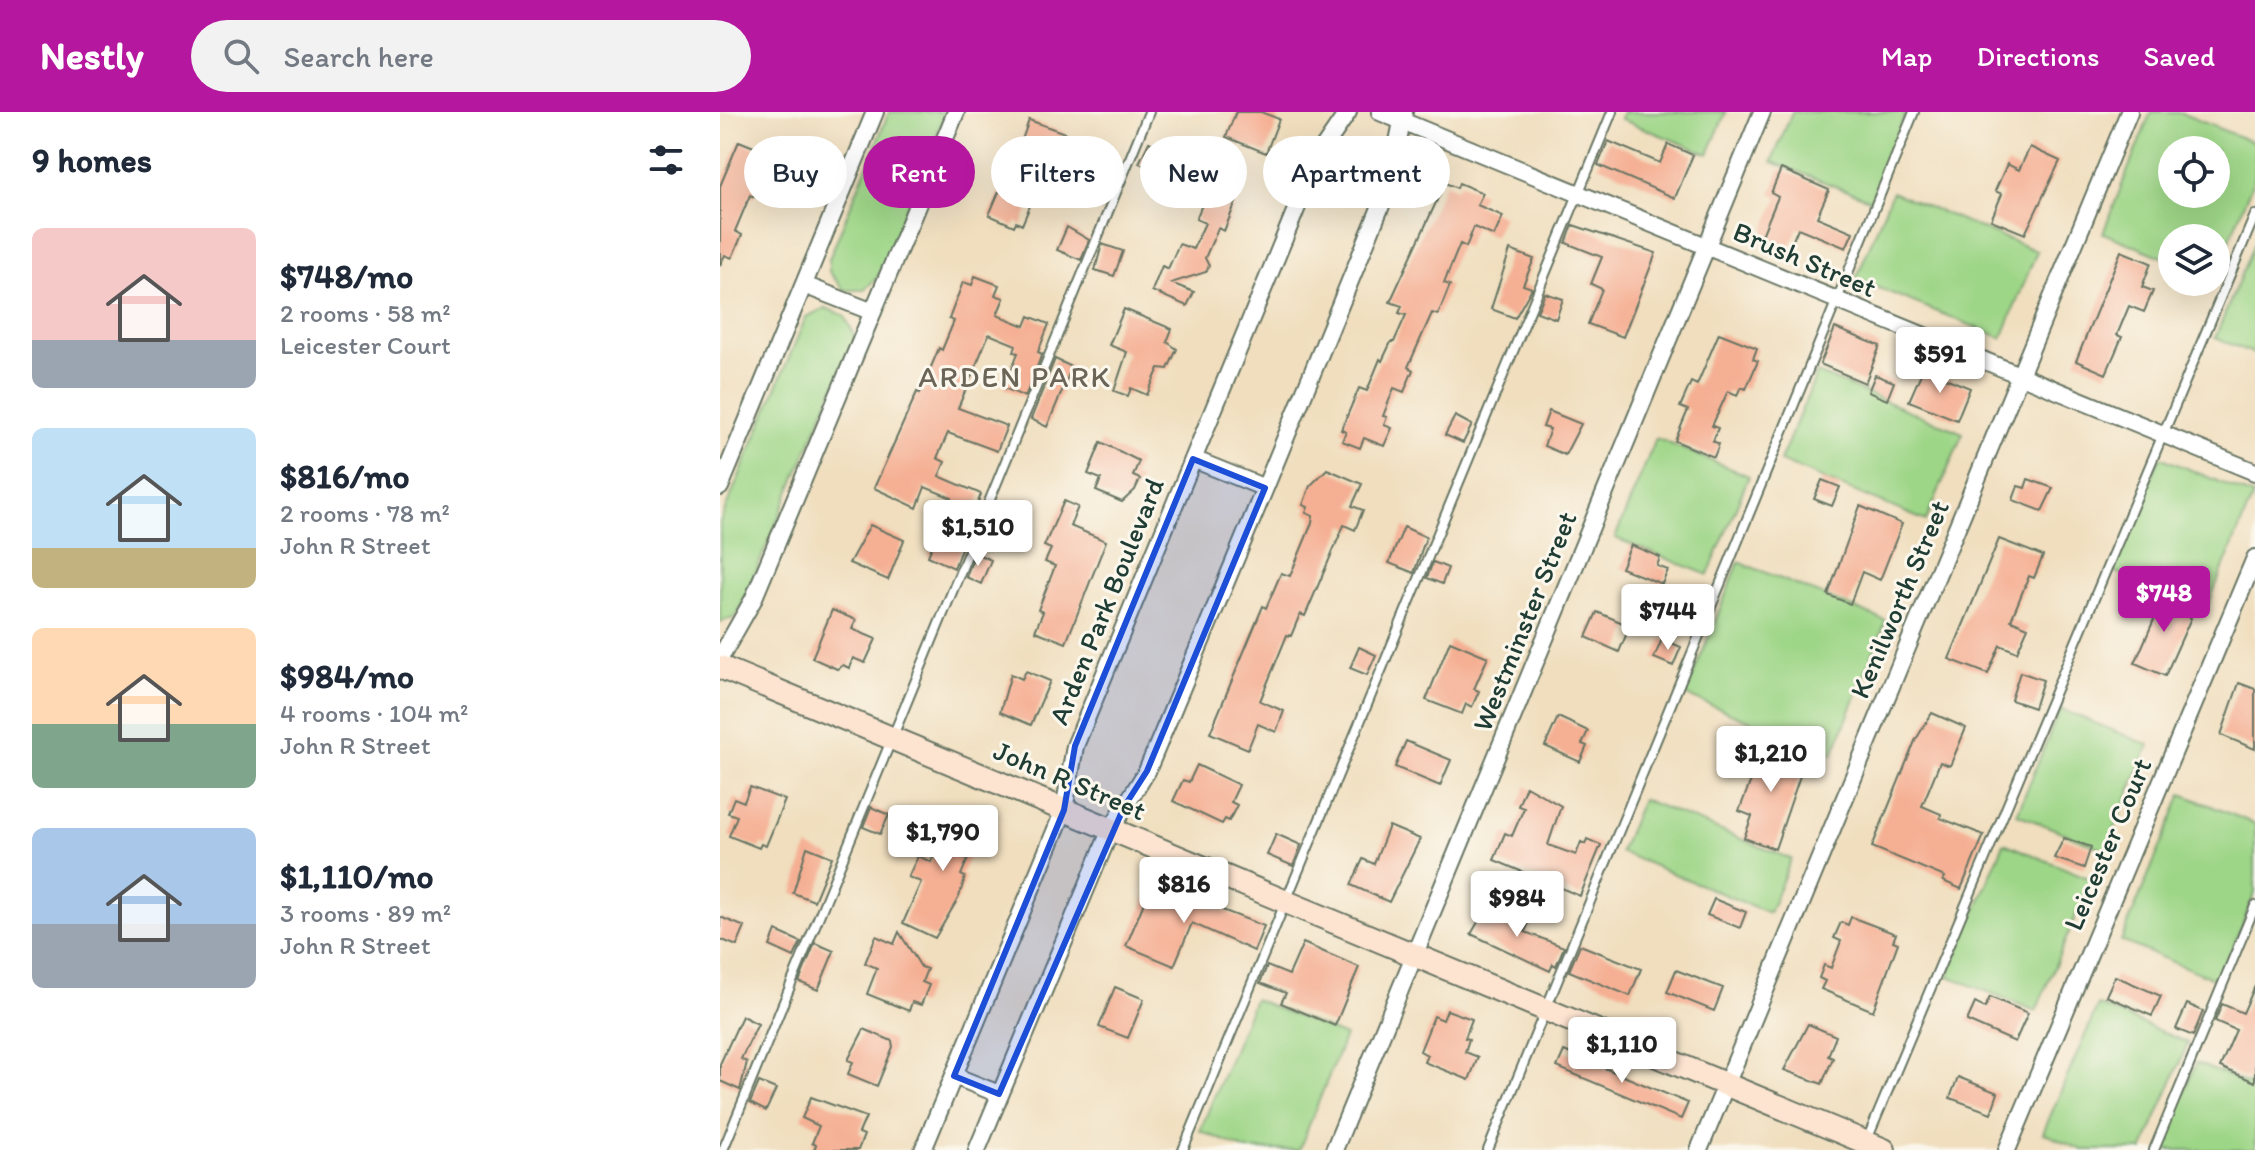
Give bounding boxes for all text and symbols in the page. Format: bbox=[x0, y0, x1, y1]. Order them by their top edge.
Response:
search box bbox=[191, 20, 751, 92]
text: Nestly bbox=[40, 33, 143, 79]
icon: search bbox=[219, 34, 263, 78]
text: Search here bbox=[283, 38, 434, 75]
text: Map bbox=[1881, 39, 1932, 73]
text: Directions bbox=[1976, 39, 2100, 73]
text: Saved bbox=[2144, 39, 2215, 73]
chip: Buy bbox=[744, 136, 847, 208]
chip: Rent bbox=[863, 136, 975, 208]
chip: Filters bbox=[991, 136, 1124, 208]
chip: New bbox=[1140, 136, 1247, 208]
chip: Apartment bbox=[1263, 136, 1450, 208]
map controls bbox=[2158, 136, 2230, 296]
button: locate bbox=[2158, 136, 2230, 208]
icon: filters bbox=[644, 138, 688, 182]
text: 9 homes bbox=[32, 140, 152, 181]
street label: Brush Street bbox=[1728, 214, 1882, 304]
button: layers bbox=[2158, 224, 2230, 296]
text: $748/mo bbox=[280, 256, 413, 297]
icon: home bbox=[96, 260, 192, 356]
text: 2 rooms · 58 m² bbox=[280, 297, 451, 329]
pin: $591 bbox=[1893, 327, 1987, 395]
text: Leicester Court bbox=[280, 329, 451, 361]
text: $591 bbox=[1914, 337, 1966, 369]
district label: ARDEN PARK bbox=[918, 358, 1112, 395]
text: $816/mo bbox=[280, 456, 410, 497]
icon: home bbox=[96, 460, 192, 556]
street label: Arden Park Boulevard bbox=[1041, 473, 1171, 729]
street label: Kenilworth Street bbox=[1842, 495, 1956, 703]
text: 2 rooms · 78 m² bbox=[280, 497, 450, 529]
pin: $1,510 bbox=[913, 500, 1043, 568]
street label: Westminster Street bbox=[1464, 506, 1584, 736]
text: $1,510 bbox=[941, 510, 1015, 542]
text: John R Street bbox=[280, 529, 430, 561]
pin: $748 bbox=[2117, 566, 2211, 634]
text: $748 bbox=[2136, 576, 2192, 608]
pin: $744 bbox=[1621, 584, 1715, 652]
text: $744 bbox=[1639, 594, 1697, 626]
text: $984/mo bbox=[280, 656, 414, 697]
icon: home bbox=[96, 660, 192, 756]
text: 4 rooms · 104 m² bbox=[280, 697, 468, 729]
pin: $1,210 bbox=[1706, 726, 1836, 794]
text: John R Street bbox=[280, 729, 430, 761]
street label: John R Street bbox=[989, 733, 1151, 827]
text: $1,210 bbox=[1734, 736, 1808, 768]
street label: Leicester Court bbox=[2055, 753, 2159, 935]
pin: $1,790 bbox=[878, 805, 1008, 873]
text: $1,790 bbox=[906, 815, 980, 847]
text: $1,110/mo bbox=[280, 856, 434, 897]
pin: $816 bbox=[1137, 857, 1231, 925]
icon: home bbox=[96, 860, 192, 956]
text: $816 bbox=[1157, 867, 1211, 899]
pin: $984 bbox=[1470, 871, 1564, 939]
text: $984 bbox=[1489, 881, 1545, 913]
text: 3 rooms · 89 m² bbox=[280, 897, 451, 929]
text: John R Street bbox=[280, 929, 430, 961]
pin: $1,110 bbox=[1557, 1017, 1687, 1085]
text: $1,110 bbox=[1586, 1027, 1658, 1059]

